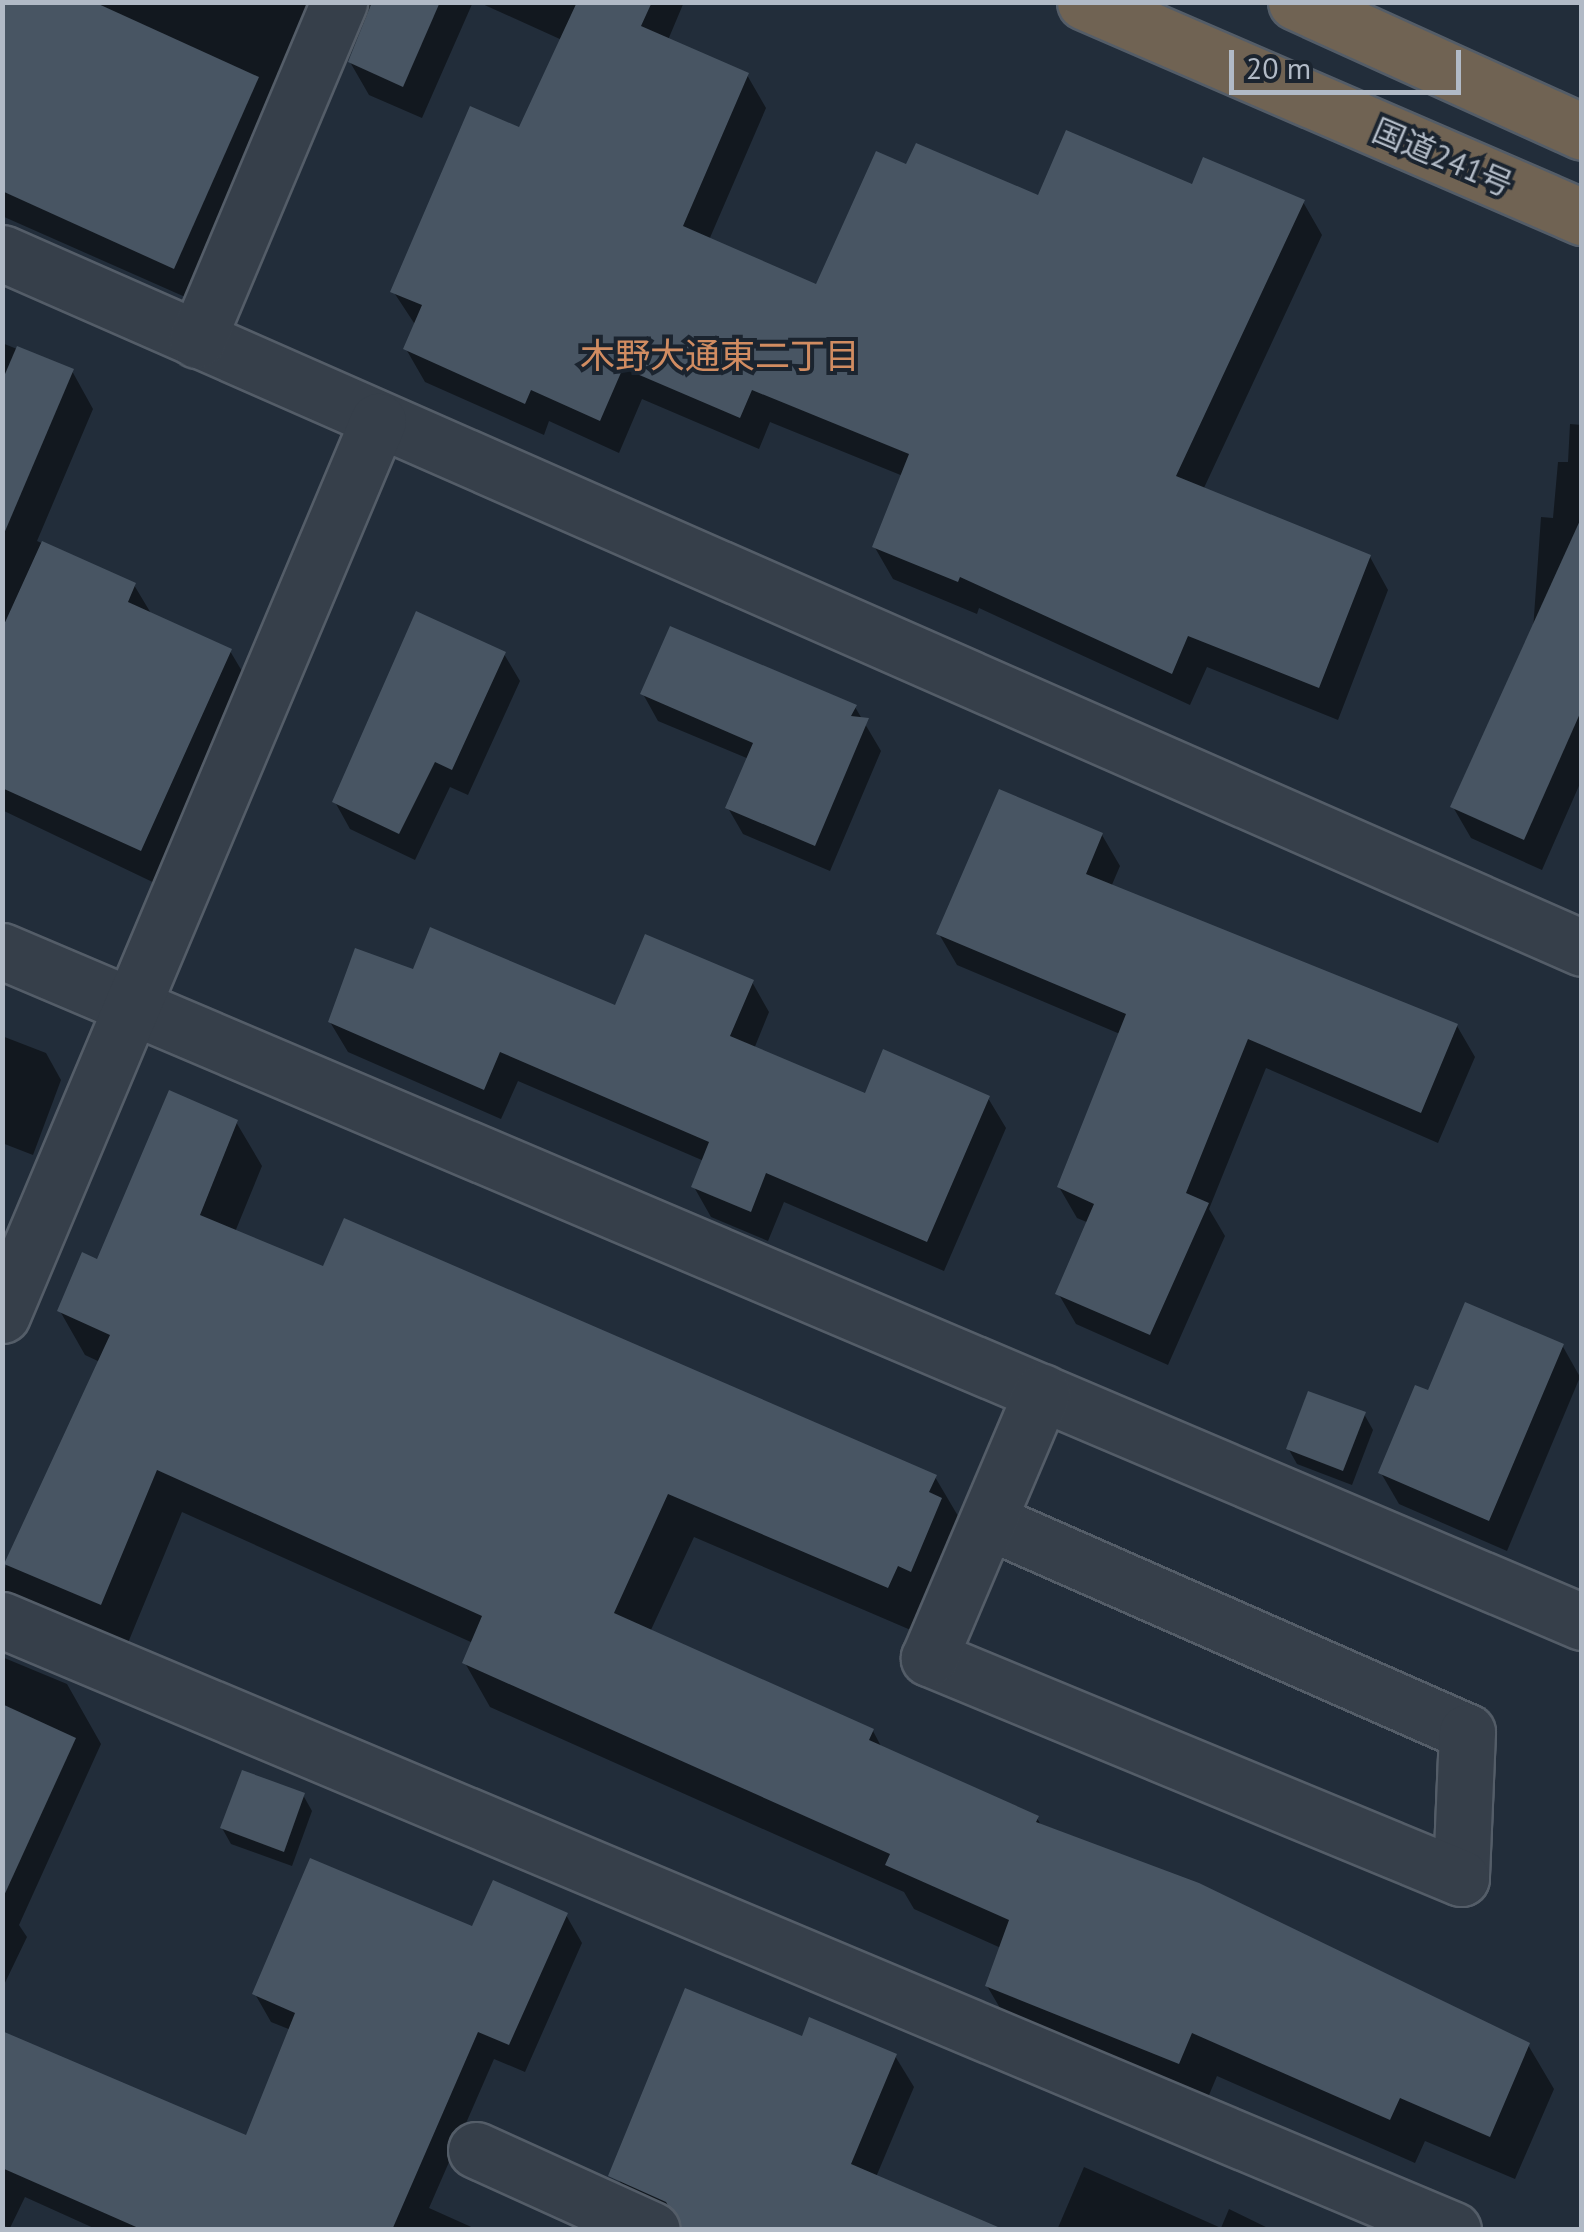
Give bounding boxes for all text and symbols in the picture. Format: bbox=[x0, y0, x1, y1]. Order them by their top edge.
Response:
scale bar bbox=[1234, 30, 1466, 92]
text: 20 m bbox=[1246, 48, 1311, 87]
street label: 国道241号 bbox=[1367, 110, 1519, 204]
district label: 木野大通東二丁目 bbox=[580, 334, 860, 376]

